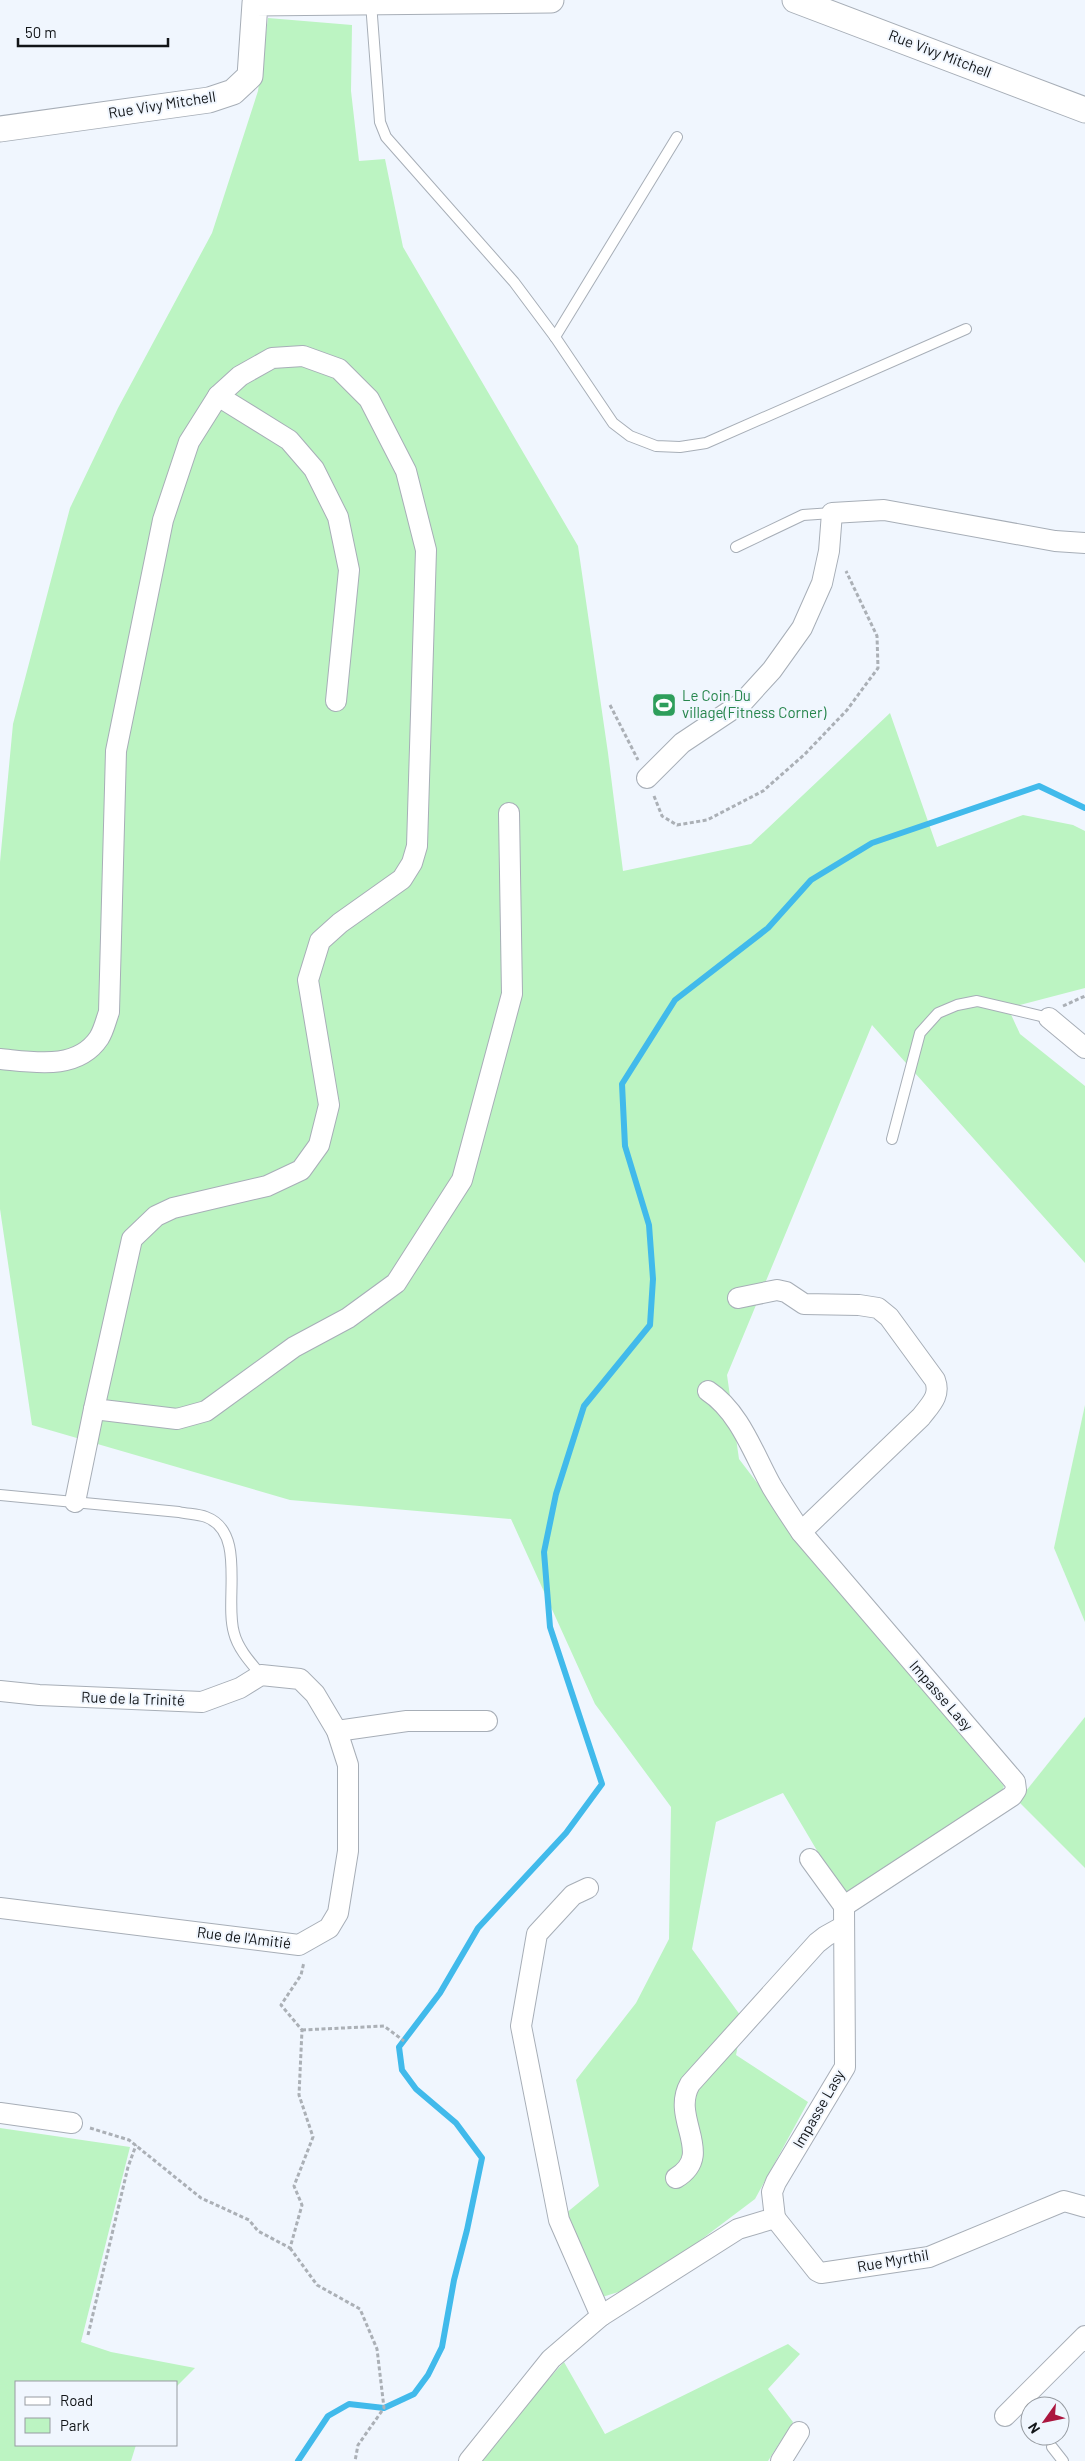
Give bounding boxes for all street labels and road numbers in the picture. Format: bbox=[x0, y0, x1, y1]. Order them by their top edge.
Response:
street label: Rue Vivy Mitchell bbox=[887, 25, 994, 81]
street label: Rue Vivy Mitchell bbox=[107, 87, 217, 121]
street label: Impasse Lasy bbox=[906, 1656, 977, 1734]
street label: Rue de la Trinité bbox=[81, 1687, 185, 1709]
street label: Rue de l'Amitié bbox=[196, 1922, 292, 1952]
street label: Impasse Lasy bbox=[789, 2066, 848, 2151]
street label: Rue Myrthil bbox=[856, 2245, 930, 2275]

